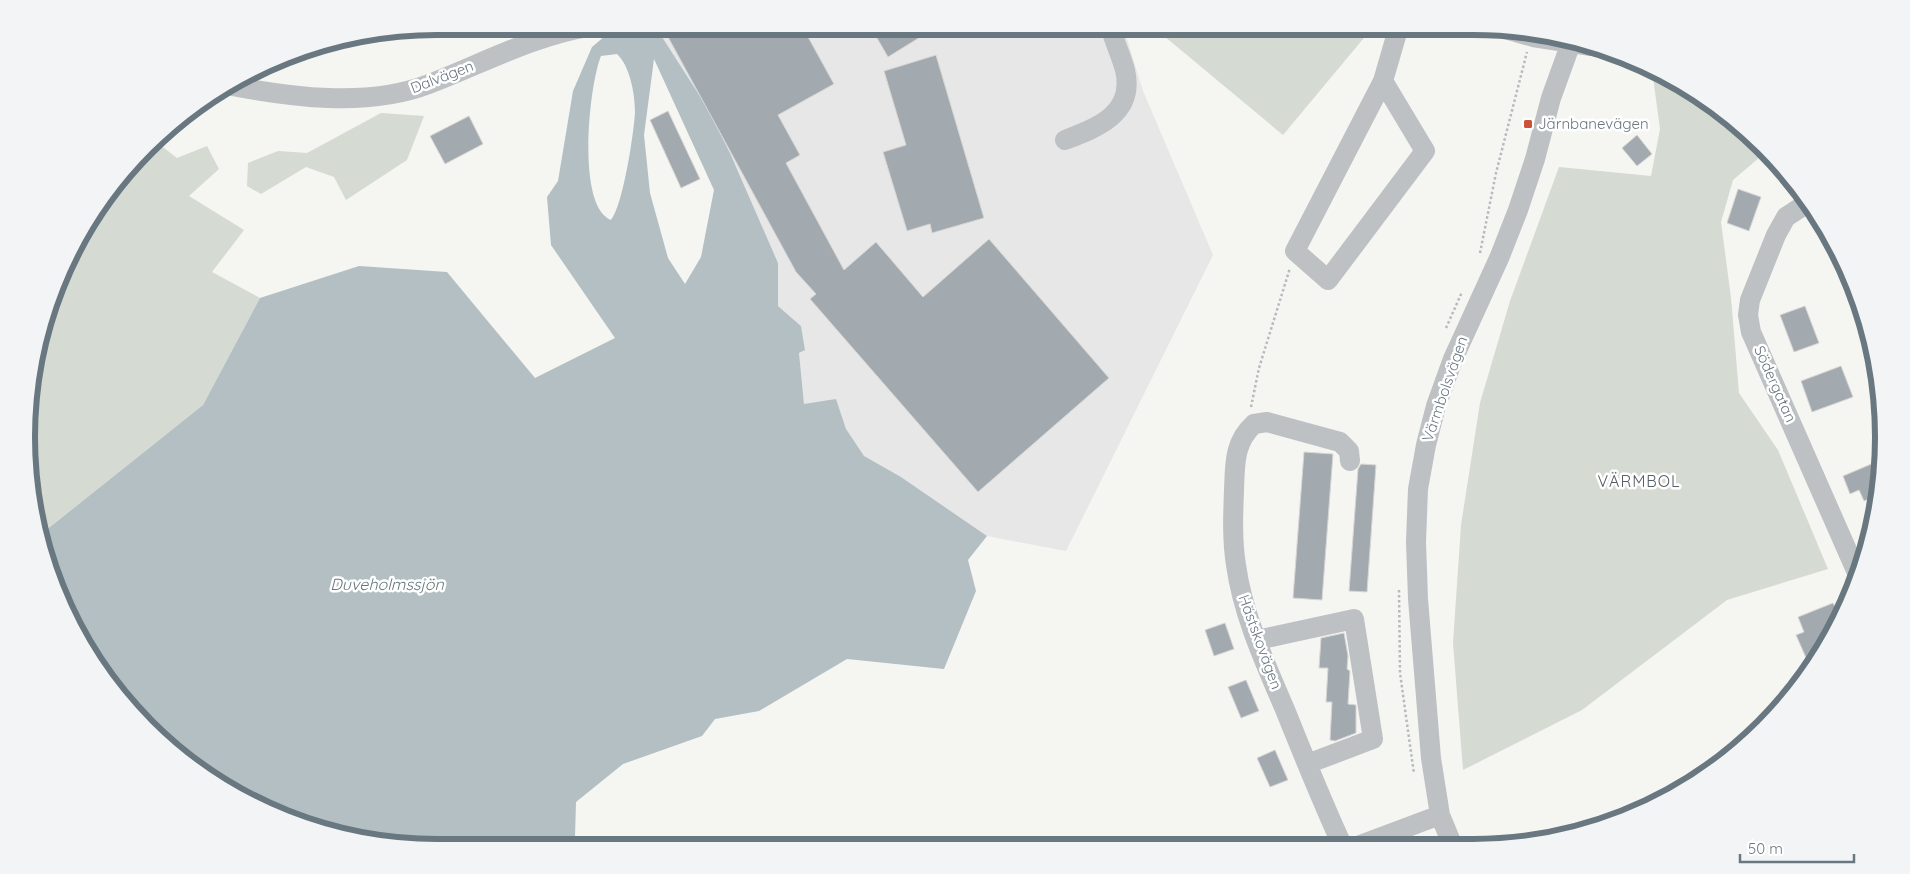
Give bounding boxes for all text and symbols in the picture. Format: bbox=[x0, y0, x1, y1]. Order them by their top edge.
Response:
street label: Dalvägen bbox=[408, 56, 476, 97]
place label: Järnbanevägen bbox=[1538, 114, 1649, 133]
marker: Järnbanevägen bbox=[1522, 118, 1534, 130]
street label: Värmbolsvägen bbox=[1418, 334, 1471, 444]
street label: Södergatan bbox=[1750, 343, 1801, 425]
district label: VÄRMBOL bbox=[1597, 471, 1681, 491]
water label: Duveholmssjön bbox=[330, 574, 444, 594]
street label: Hästskovägen bbox=[1235, 592, 1286, 692]
scale bar bbox=[1740, 832, 1854, 864]
text: 50 m bbox=[1748, 839, 1783, 858]

